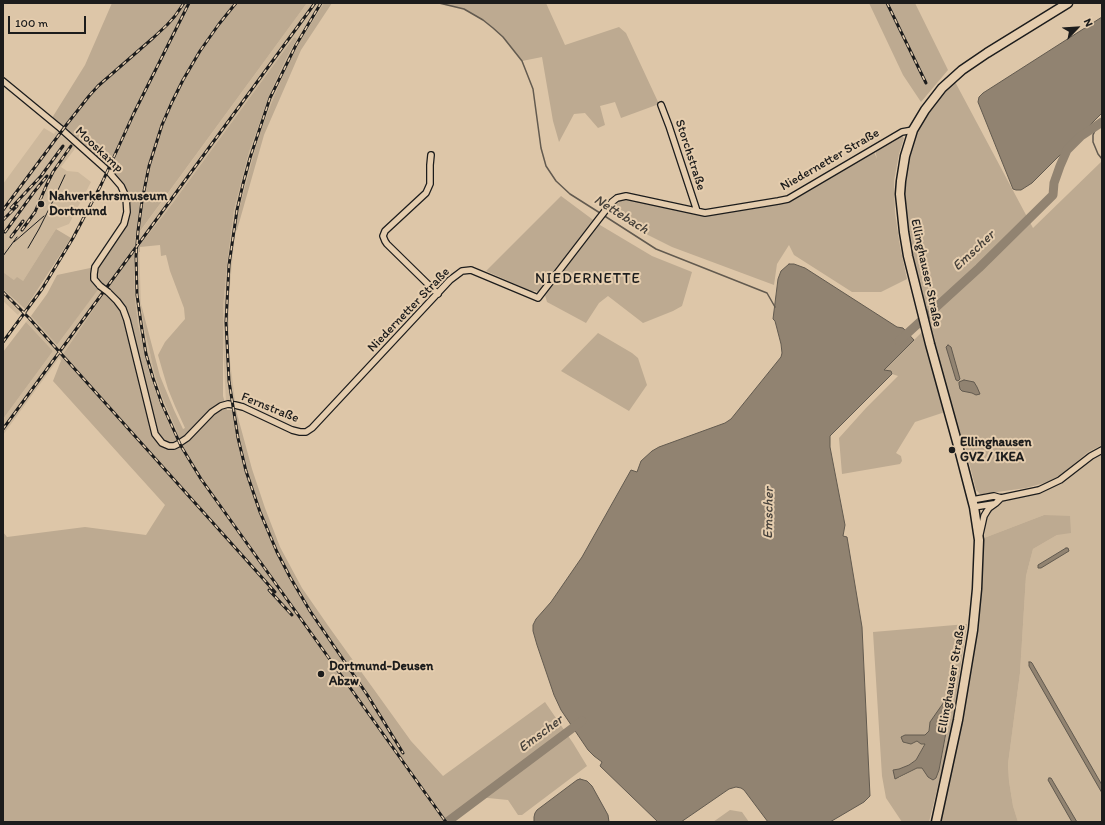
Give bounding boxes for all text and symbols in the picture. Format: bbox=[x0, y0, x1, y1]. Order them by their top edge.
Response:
scale bar bbox=[10, 8, 88, 34]
north arrow bbox=[1057, 8, 1097, 48]
text: 100 m bbox=[15, 16, 48, 30]
text: N bbox=[1081, 17, 1096, 29]
street label: Storchstraße bbox=[671, 118, 709, 192]
street label: Mooskamp bbox=[72, 124, 126, 176]
street label: Niedernetter Straße bbox=[778, 125, 882, 195]
place label: Nahverkehrsmuseum Dortmund bbox=[49, 189, 167, 220]
water label: Nettebach bbox=[591, 192, 651, 238]
marker: Nahverkehrsmuseum Dortmund bbox=[36, 199, 46, 209]
street label: Ellinghauser Straße bbox=[907, 217, 945, 329]
water label: Emscher bbox=[949, 227, 999, 275]
street label: Niedernetter Straße bbox=[365, 264, 453, 356]
district label: NIEDERNETTE bbox=[535, 270, 641, 288]
street label: Fernstraße bbox=[239, 389, 301, 427]
place label: Ellinghausen GVZ / IKEA bbox=[960, 435, 1032, 466]
marker: Ellinghausen GVZ / IKEA bbox=[947, 445, 957, 455]
water label: Emscher bbox=[760, 487, 778, 539]
street label: Ellinghauser Straße bbox=[935, 623, 969, 735]
place label: Dortmund-Deusen Abzw bbox=[329, 659, 433, 690]
marker: Dortmund-Deusen Abzw bbox=[316, 669, 326, 679]
water label: Emscher bbox=[515, 712, 567, 756]

